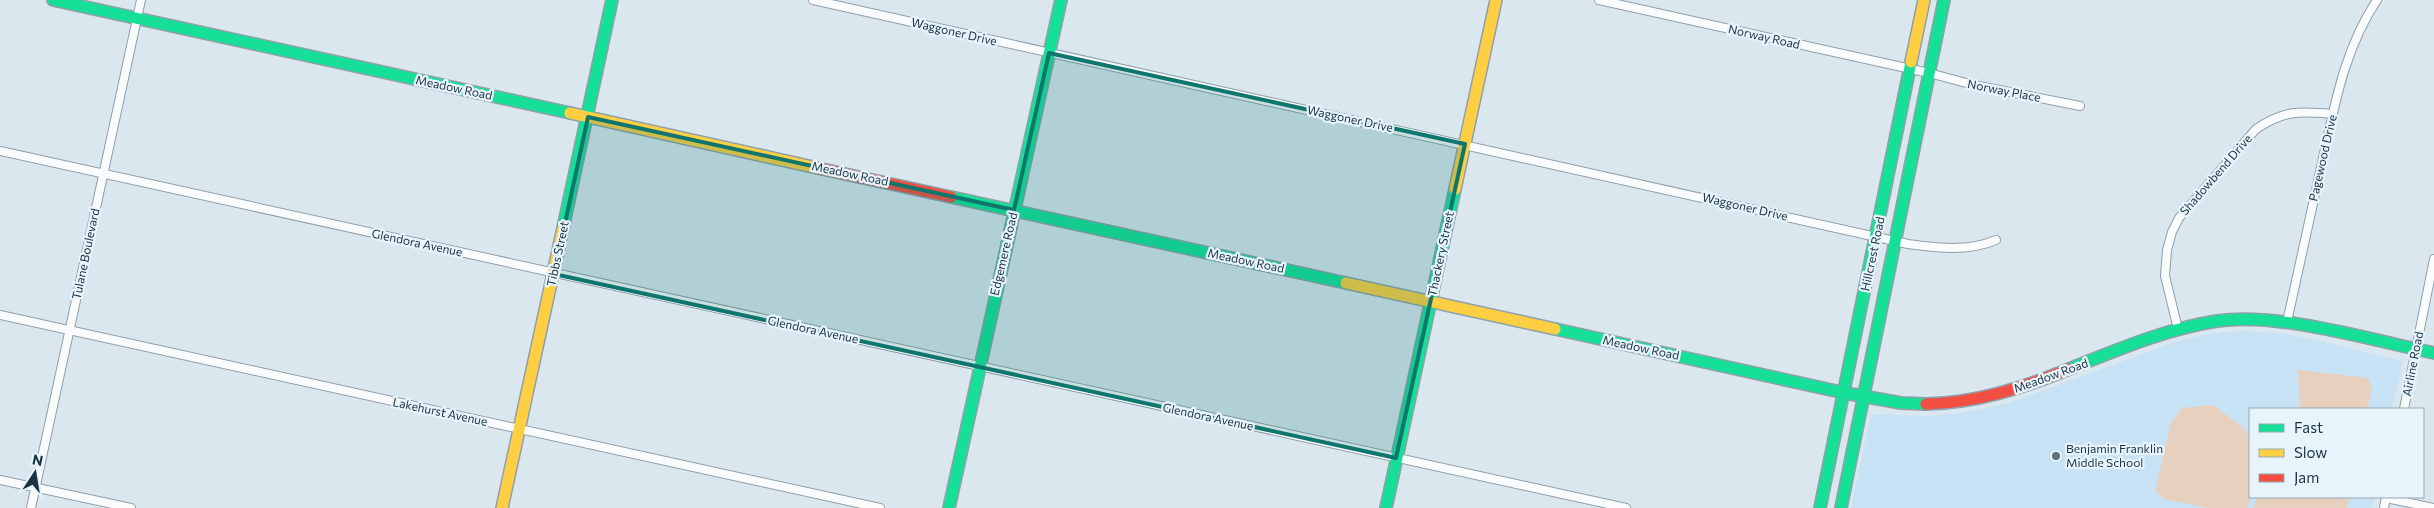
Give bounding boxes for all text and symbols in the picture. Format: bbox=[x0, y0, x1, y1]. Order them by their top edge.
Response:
street label: Waggoner Drive bbox=[910, 14, 998, 48]
street label: Norway Road bbox=[1727, 21, 1802, 51]
street label: Meadow Road bbox=[415, 72, 494, 102]
street label: Norway Place bbox=[1966, 76, 2042, 104]
street label: Waggoner Drive bbox=[1306, 102, 1394, 134]
street label: Pagewood Drive bbox=[2305, 113, 2339, 202]
street label: Shadowbend Drive bbox=[2176, 131, 2254, 218]
street label: Meadow Road bbox=[811, 158, 890, 188]
street label: Waggoner Drive bbox=[1701, 189, 1789, 223]
street label: Tulane Boulevard bbox=[69, 207, 102, 301]
street label: Thackery Street bbox=[1424, 210, 1456, 298]
street label: Edgemere Road bbox=[987, 211, 1019, 297]
street label: Hillcrest Road bbox=[1857, 215, 1887, 292]
street label: Tibbs Street bbox=[543, 220, 571, 288]
street label: Glendora Avenue bbox=[371, 226, 464, 258]
street label: Meadow Road bbox=[1207, 245, 1286, 275]
street label: Glendora Avenue bbox=[767, 313, 860, 345]
street label: Airline Road bbox=[2399, 330, 2425, 397]
street label: Meadow Road bbox=[1602, 332, 1681, 362]
street label: Meadow Road bbox=[2012, 355, 2090, 395]
street label: Lakehurst Avenue bbox=[392, 394, 489, 428]
street label: Glendora Avenue bbox=[1162, 400, 1255, 432]
legend bbox=[2249, 408, 2424, 498]
text: Fast bbox=[2294, 418, 2323, 436]
place label: Benjamin Franklin Middle School bbox=[2066, 441, 2163, 469]
text: Slow bbox=[2294, 443, 2327, 461]
north arrow bbox=[10, 448, 60, 498]
text: N bbox=[31, 450, 45, 469]
marker: Benjamin Franklin Middle School bbox=[2050, 450, 2062, 462]
text: Jam bbox=[2294, 468, 2319, 486]

